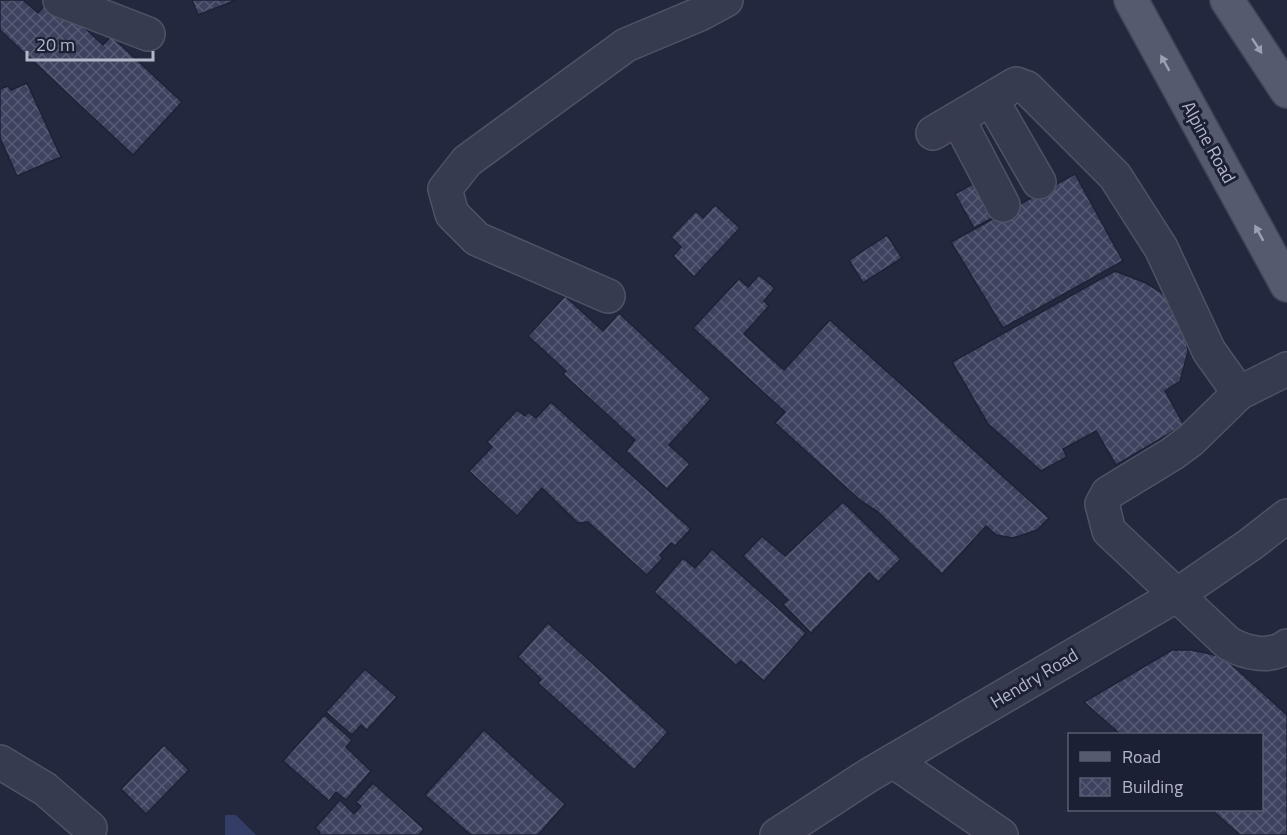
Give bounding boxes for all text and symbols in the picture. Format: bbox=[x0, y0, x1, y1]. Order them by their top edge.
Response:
scale bar bbox=[27, 24, 153, 62]
text: 20 m bbox=[36, 31, 75, 58]
one-way arrow bbox=[1251, 37, 1263, 53]
one-way arrow bbox=[1160, 54, 1170, 71]
street label: Alpine Road bbox=[1175, 96, 1243, 188]
one-way arrow bbox=[1254, 225, 1264, 242]
street label: Hendry Road bbox=[985, 641, 1083, 715]
legend bbox=[1068, 733, 1263, 811]
text: Road bbox=[1122, 743, 1161, 770]
text: Building bbox=[1122, 773, 1183, 800]

